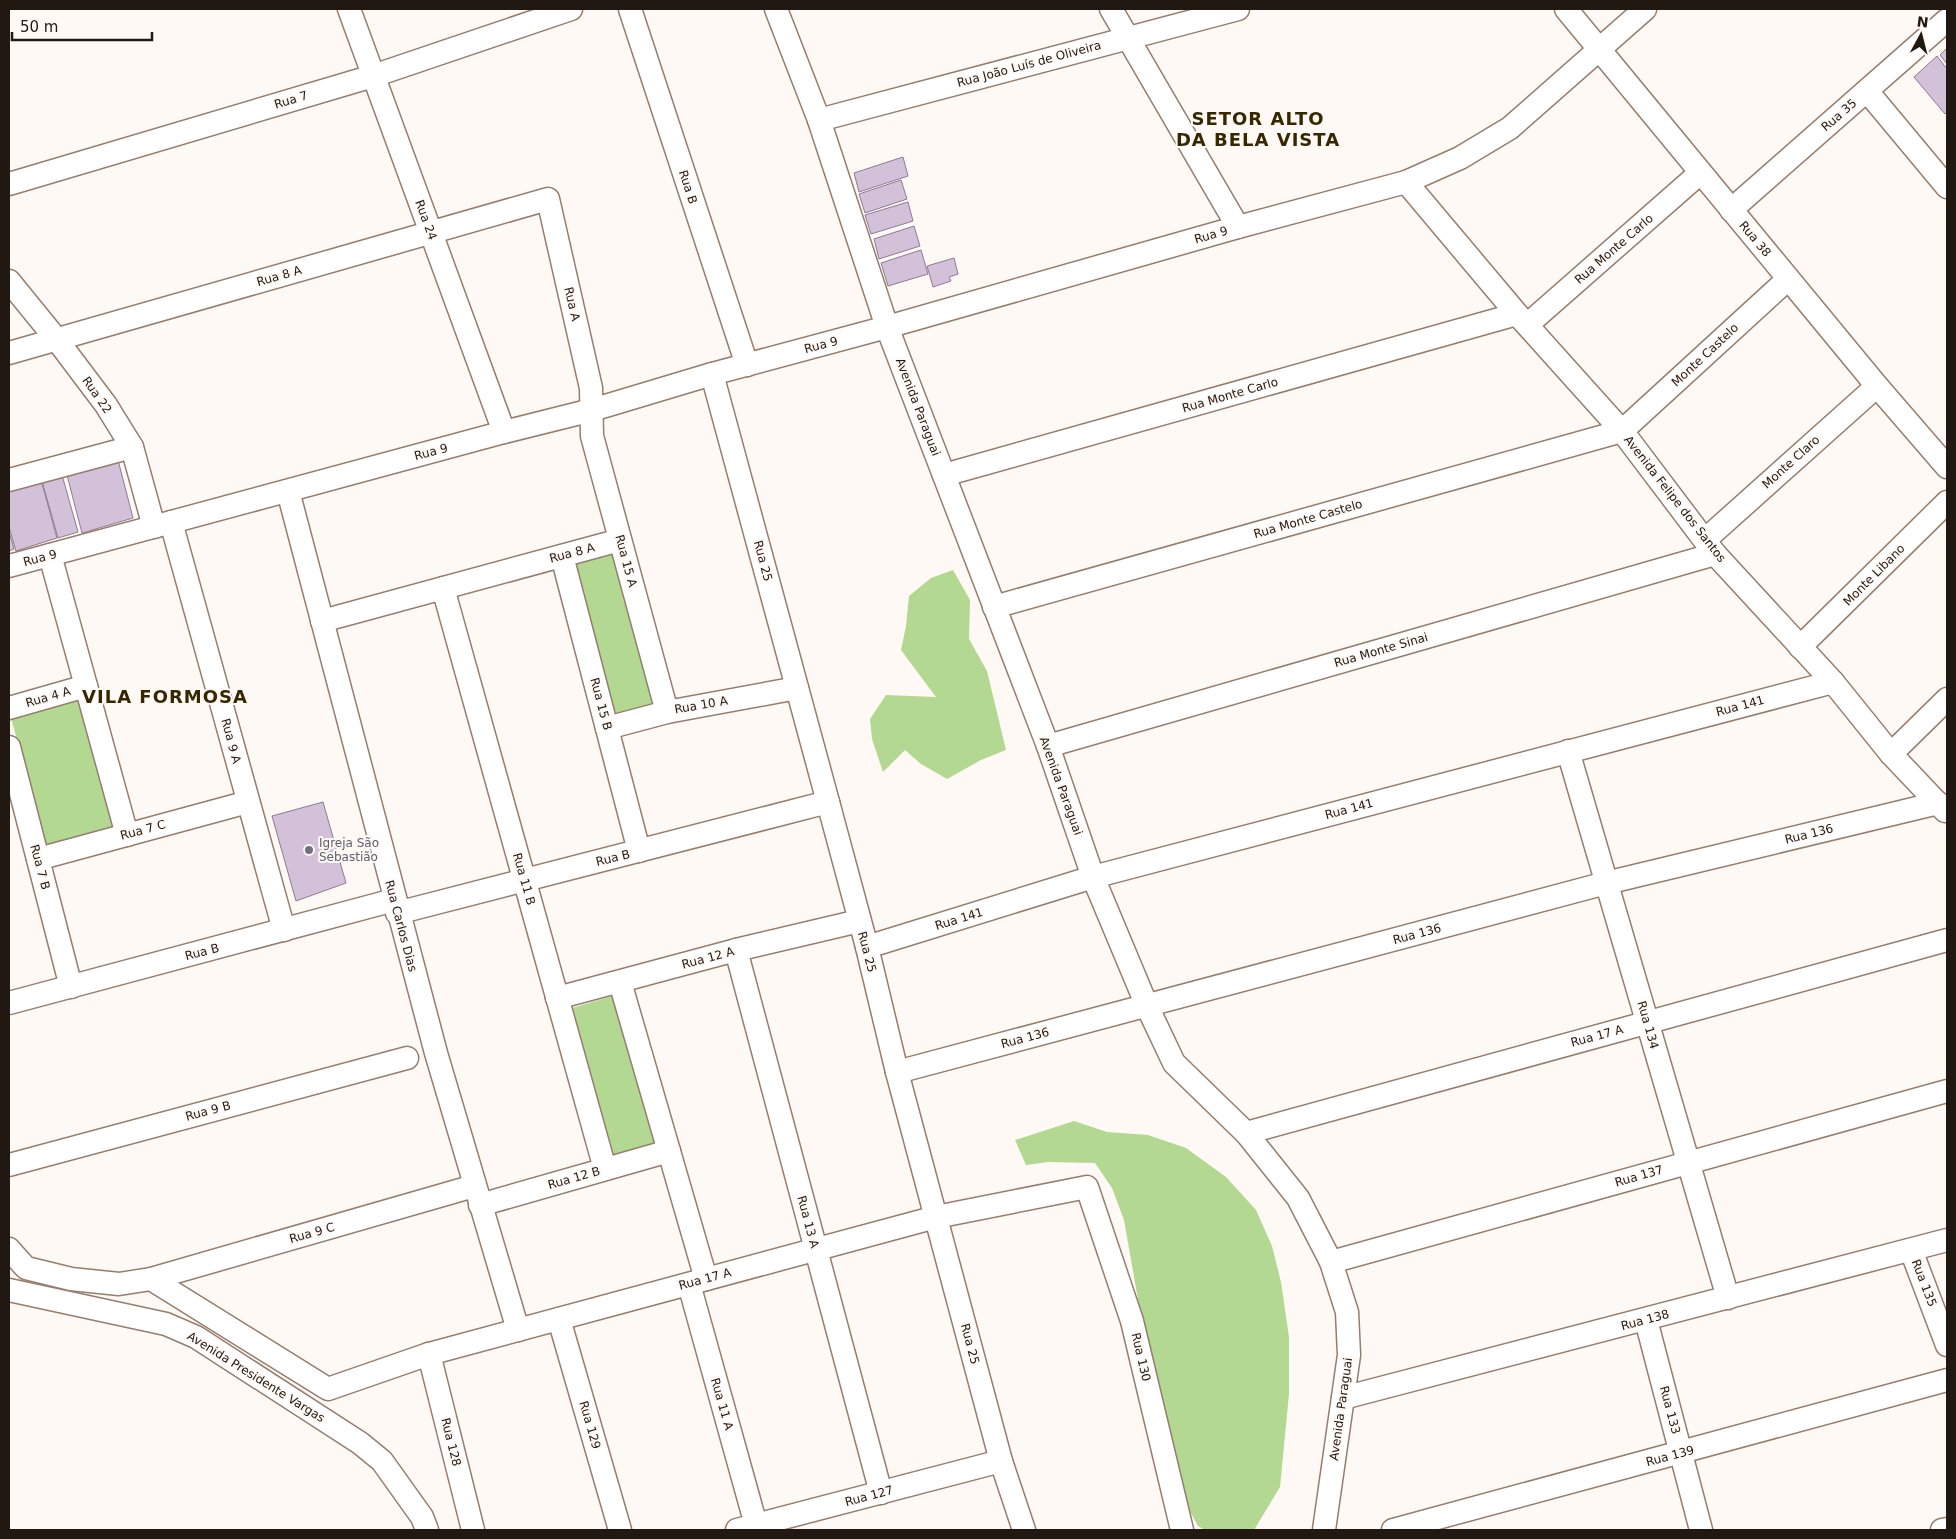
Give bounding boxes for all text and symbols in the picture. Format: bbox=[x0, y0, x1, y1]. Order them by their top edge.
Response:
scale bar bbox=[12, 10, 152, 42]
north arrow bbox=[1896, 10, 1946, 60]
text: N bbox=[1916, 13, 1929, 31]
text: 50 m bbox=[20, 18, 58, 36]
street label: Rua João Luís de Oliveira bbox=[955, 38, 1103, 90]
street label: Rua 7 bbox=[273, 88, 309, 112]
street label: Rua 35 bbox=[1819, 96, 1859, 134]
district label: SETOR ALTO DA BELA VISTA bbox=[1176, 108, 1340, 150]
street label: Rua B bbox=[676, 168, 700, 206]
street label: Rua 24 bbox=[412, 198, 440, 242]
street label: Rua Monte Carlo bbox=[1572, 211, 1656, 287]
street label: Rua 38 bbox=[1736, 218, 1774, 260]
street label: Rua 9 bbox=[1193, 224, 1229, 246]
street label: Rua 8 A bbox=[255, 263, 304, 289]
street label: Rua A bbox=[561, 285, 583, 323]
street label: Monte Castelo bbox=[1669, 321, 1741, 389]
street label: Rua 9 bbox=[803, 334, 839, 356]
street label: Avenida Paraguai bbox=[893, 356, 943, 458]
street label: Rua 22 bbox=[79, 374, 115, 416]
street label: Rua Monte Carlo bbox=[1180, 375, 1280, 415]
street label: Avenida Felipe dos Santos bbox=[1621, 433, 1729, 565]
street label: Monte Claro bbox=[1759, 433, 1823, 491]
street label: Rua 9 bbox=[413, 441, 449, 463]
street label: Rua Monte Castelo bbox=[1252, 497, 1364, 541]
street label: Rua 15 A bbox=[612, 533, 640, 590]
street label: Rua 25 bbox=[751, 539, 775, 583]
street label: Rua 8 A bbox=[548, 540, 597, 566]
street label: Monte Libano bbox=[1840, 541, 1908, 609]
street label: Rua 9 bbox=[22, 547, 58, 569]
street label: Rua Monte Sinai bbox=[1332, 630, 1430, 670]
street label: Rua 15 B bbox=[587, 676, 615, 732]
street label: Rua 4 A bbox=[24, 684, 73, 710]
district label: VILA FORMOSA bbox=[82, 686, 248, 707]
street label: Rua 10 A bbox=[673, 693, 730, 717]
street label: Rua 141 bbox=[1714, 693, 1766, 719]
street label: Rua 9 A bbox=[218, 717, 244, 766]
street label: Avenida Paraguai bbox=[1037, 735, 1085, 837]
street label: Rua 141 bbox=[1323, 796, 1375, 822]
street label: Rua 7 C bbox=[119, 817, 167, 843]
street label: Rua 136 bbox=[1783, 821, 1835, 847]
place label: Igreja São Sebastião bbox=[319, 836, 379, 864]
street label: Rua 7 B bbox=[27, 843, 53, 891]
marker: Igreja São Sebastião bbox=[303, 844, 315, 856]
street label: Rua B bbox=[594, 847, 632, 869]
street label: Rua 11 B bbox=[510, 851, 538, 907]
street label: Rua Carlos Dias bbox=[382, 879, 420, 973]
street label: Rua 141 bbox=[933, 905, 985, 933]
street label: Rua 136 bbox=[1391, 921, 1443, 947]
street label: Rua 25 bbox=[855, 930, 879, 974]
street label: Rua B bbox=[183, 941, 221, 963]
street label: Rua 12 A bbox=[680, 944, 737, 972]
street label: Rua 134 bbox=[1634, 999, 1662, 1051]
street label: Rua 17 A bbox=[1569, 1022, 1626, 1050]
street label: Rua 136 bbox=[999, 1025, 1051, 1051]
street label: Rua 9 B bbox=[184, 1098, 232, 1124]
street label: Rua 137 bbox=[1613, 1162, 1665, 1190]
street label: Rua 12 B bbox=[546, 1164, 602, 1192]
street label: Rua 13 A bbox=[794, 1194, 822, 1251]
street label: Rua 9 C bbox=[288, 1220, 336, 1246]
street label: Rua 135 bbox=[1909, 1257, 1939, 1309]
street label: Rua 17 A bbox=[677, 1265, 734, 1293]
street label: Rua 138 bbox=[1619, 1307, 1671, 1333]
street label: Rua 25 bbox=[958, 1322, 982, 1366]
street label: Avenida Presidente Vargas bbox=[185, 1329, 327, 1425]
street label: Rua 130 bbox=[1129, 1331, 1153, 1383]
street label: Avenida Paraguai bbox=[1327, 1357, 1355, 1461]
street label: Rua 11 A bbox=[708, 1376, 736, 1433]
street label: Rua 133 bbox=[1657, 1384, 1683, 1436]
street label: Rua 129 bbox=[576, 1399, 604, 1451]
street label: Rua 128 bbox=[438, 1416, 464, 1468]
street label: Rua 139 bbox=[1644, 1443, 1696, 1469]
street label: Rua 127 bbox=[843, 1483, 895, 1509]

